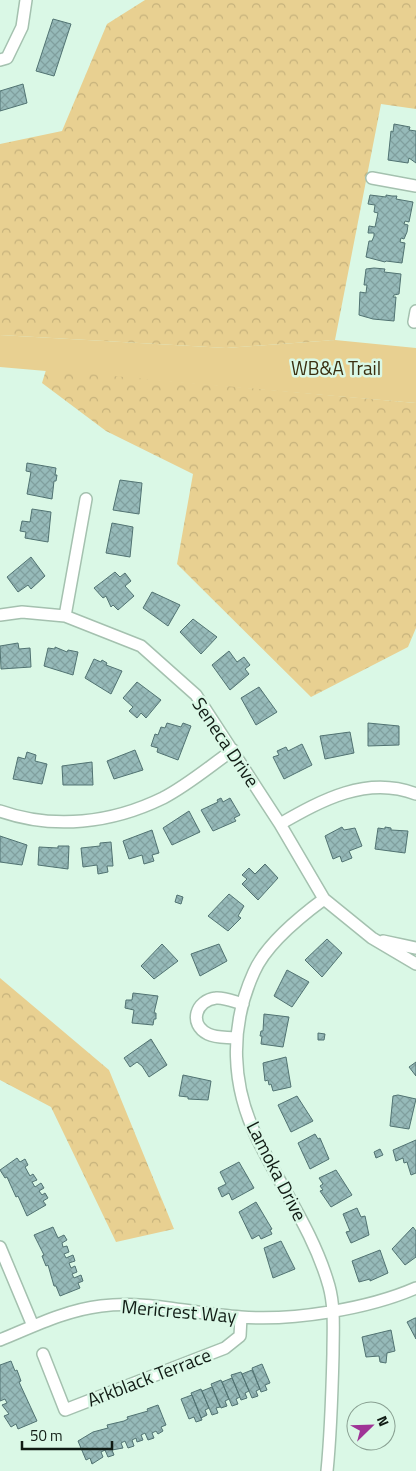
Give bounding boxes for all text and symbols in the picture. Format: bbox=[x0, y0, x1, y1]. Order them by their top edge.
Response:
park label: WB&A Trail bbox=[291, 353, 381, 382]
street label: Seneca Drive bbox=[186, 691, 267, 793]
street label: Lamoka Drive bbox=[240, 1116, 315, 1226]
street label: Mericrest Way bbox=[120, 1291, 238, 1330]
street label: Arkblack Terrace bbox=[83, 1340, 215, 1414]
north arrow bbox=[346, 1401, 396, 1451]
text: N bbox=[372, 1412, 395, 1429]
scale bar bbox=[22, 1418, 112, 1450]
text: 50 m bbox=[30, 1424, 63, 1447]

